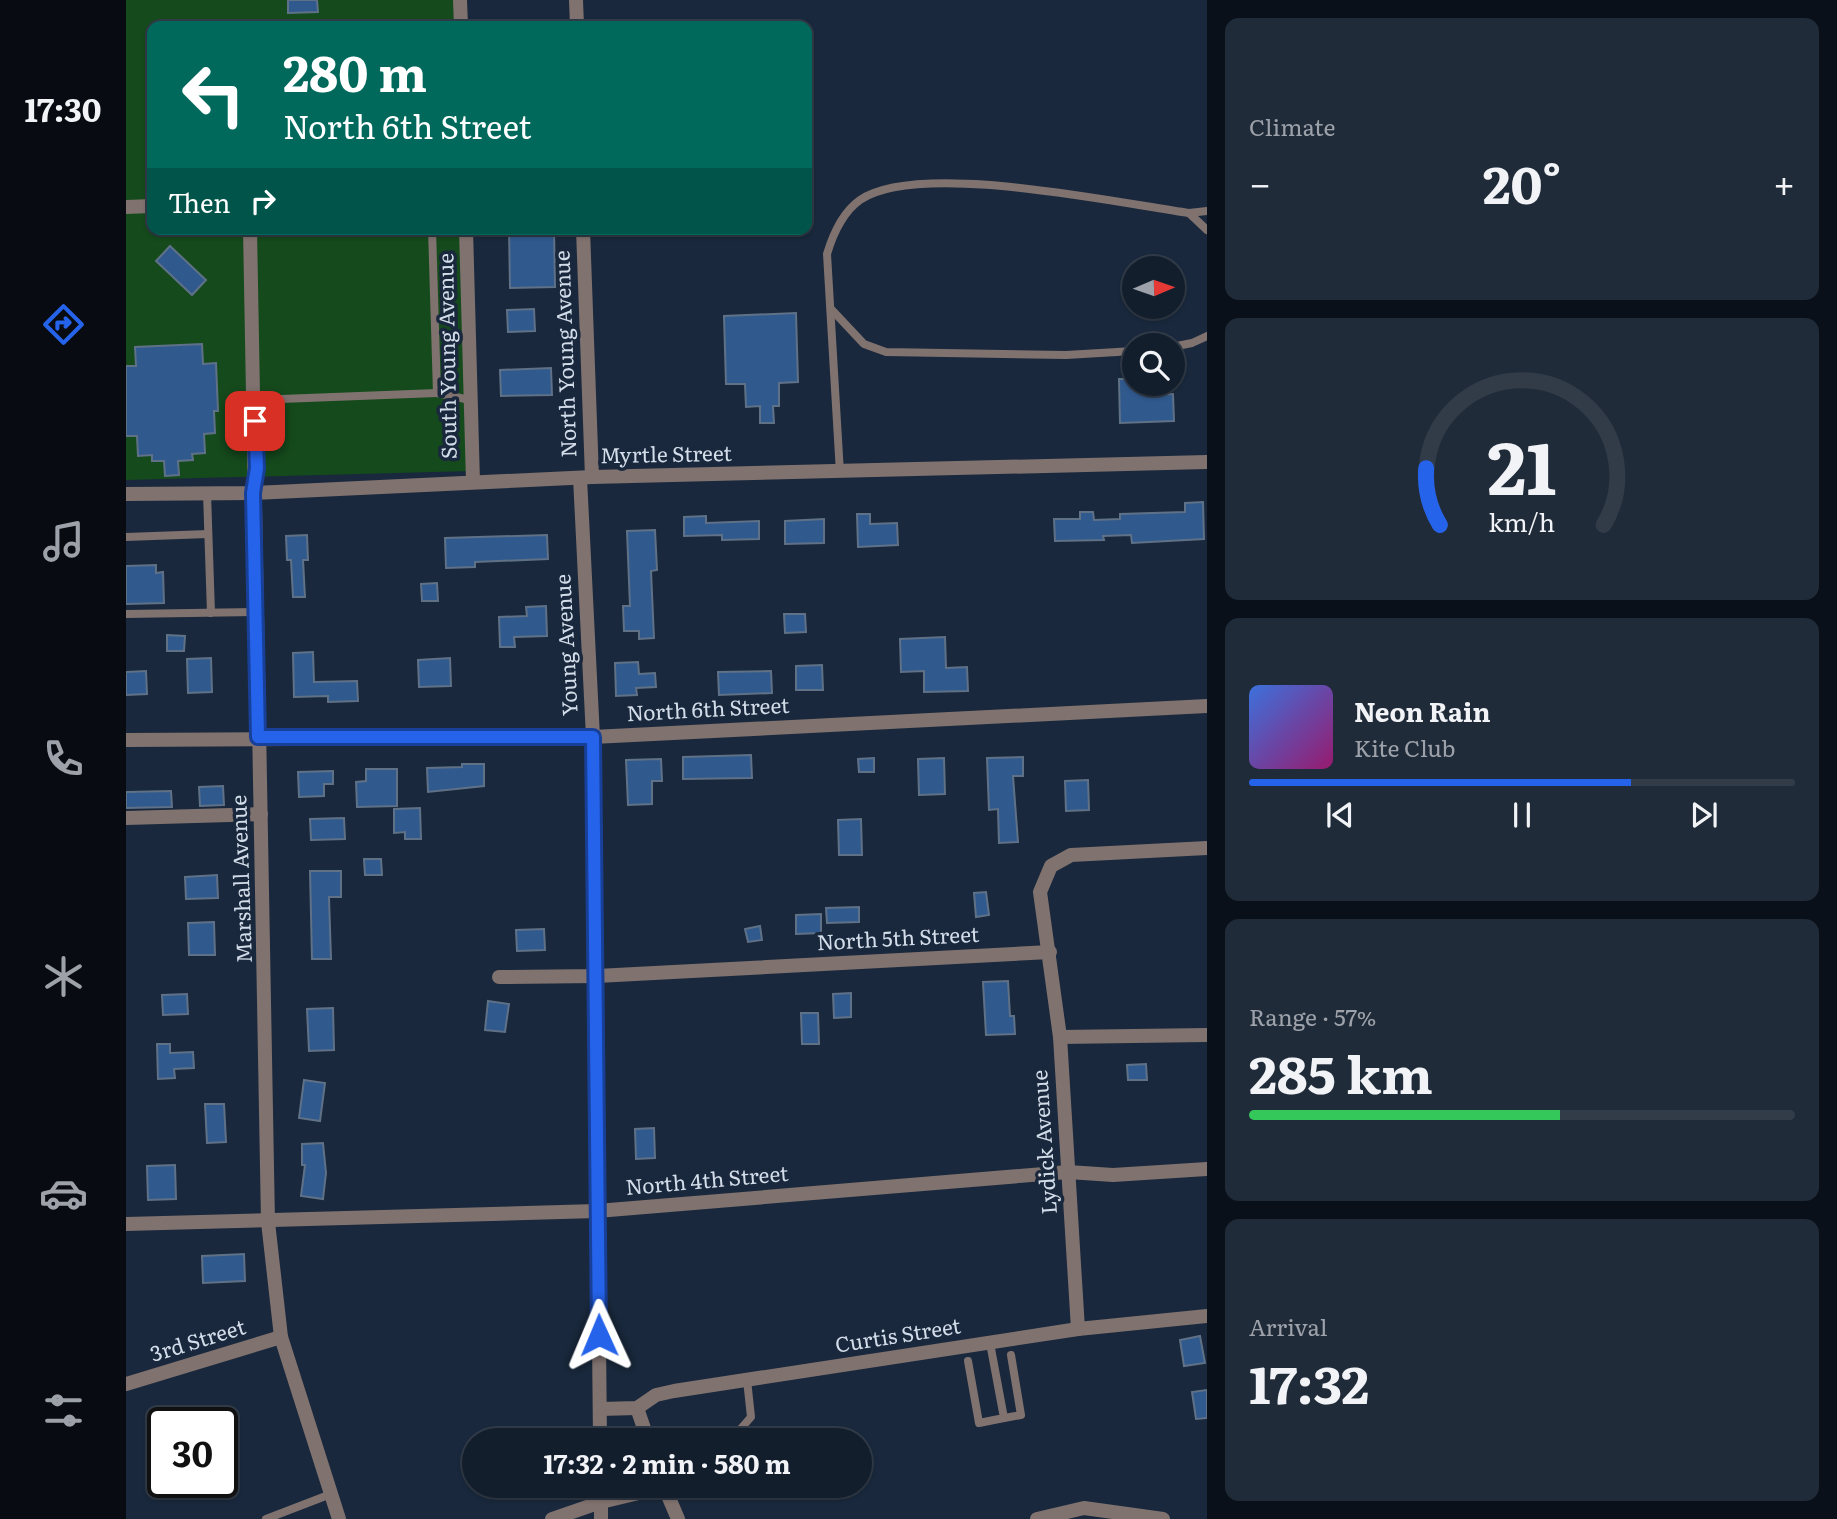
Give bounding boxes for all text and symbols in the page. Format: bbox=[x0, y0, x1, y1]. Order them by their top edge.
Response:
text: 280 m bbox=[283, 34, 427, 107]
icon: left bbox=[168, 49, 259, 140]
text: 17:30 bbox=[24, 84, 102, 132]
text: North 6th Street bbox=[283, 101, 531, 149]
text: Climate bbox=[1249, 109, 1335, 143]
text: 20° bbox=[1483, 143, 1561, 220]
text: − bbox=[1249, 153, 1271, 210]
text: + bbox=[1773, 153, 1795, 210]
text: Then bbox=[168, 182, 230, 221]
icon: right bbox=[244, 182, 282, 220]
street label: North Young Avenue bbox=[544, 250, 583, 458]
street label: South Young Avenue bbox=[428, 253, 463, 459]
north arrow bbox=[1122, 256, 1185, 318]
map controls bbox=[1122, 256, 1185, 396]
icon: directions bbox=[39, 300, 88, 349]
button: search bbox=[1122, 333, 1185, 396]
pin bbox=[225, 391, 285, 451]
icon: arrive bbox=[236, 402, 274, 440]
text: 21 bbox=[1487, 410, 1557, 518]
street label: Myrtle Street bbox=[600, 436, 733, 469]
text: km/h bbox=[1489, 503, 1555, 540]
icon: music bbox=[39, 517, 88, 566]
street label: Young Avenue bbox=[545, 573, 584, 717]
street label: North 6th Street bbox=[626, 688, 791, 727]
text: Neon Rain bbox=[1354, 691, 1491, 730]
text: Kite Club bbox=[1354, 730, 1455, 764]
icon: phone bbox=[39, 734, 88, 783]
street label: Marshall Avenue bbox=[221, 794, 258, 964]
icon: previous bbox=[1321, 796, 1359, 834]
icon: pause bbox=[1503, 796, 1541, 834]
icon: next bbox=[1685, 796, 1723, 834]
street label: North 5th Street bbox=[816, 917, 980, 956]
icon: climate bbox=[39, 952, 88, 1001]
text: Range · 57% bbox=[1249, 999, 1376, 1033]
text: 285 km bbox=[1249, 1033, 1433, 1110]
street label: Lydick Avenue bbox=[1022, 1069, 1063, 1215]
street label: North 4th Street bbox=[624, 1156, 790, 1201]
icon: car bbox=[39, 1169, 88, 1218]
position arrow bbox=[562, 1298, 636, 1372]
street label: Curtis Street bbox=[833, 1308, 963, 1359]
street label: 3rd Street bbox=[146, 1309, 249, 1368]
text: Arrival bbox=[1249, 1309, 1328, 1343]
text: 17:32 bbox=[1249, 1343, 1369, 1420]
icon: filters bbox=[39, 1386, 88, 1435]
speed limit sign: 30 bbox=[147, 1407, 238, 1498]
text: 17:32 · 2 min · 580 m bbox=[543, 1443, 791, 1482]

